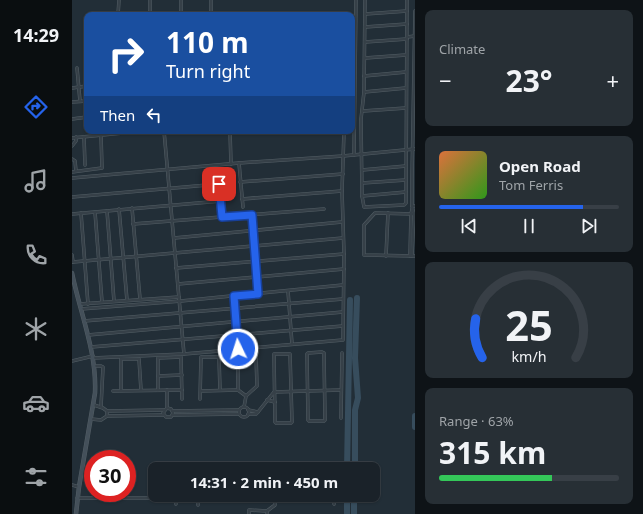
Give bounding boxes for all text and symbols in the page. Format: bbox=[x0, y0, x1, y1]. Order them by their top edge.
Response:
text: 14:29 bbox=[13, 23, 59, 47]
text: 110 m bbox=[166, 23, 249, 61]
icon: right bbox=[100, 28, 152, 80]
text: Climate bbox=[439, 40, 485, 58]
text: Turn right bbox=[166, 59, 250, 83]
text: 23° bbox=[505, 60, 553, 101]
text: − bbox=[439, 65, 452, 95]
text: + bbox=[606, 65, 619, 95]
icon: directions bbox=[22, 93, 50, 121]
icon: left bbox=[143, 104, 165, 126]
text: Then bbox=[100, 105, 135, 125]
text: Open Road bbox=[499, 156, 581, 176]
icon: music bbox=[22, 167, 50, 195]
pin bbox=[202, 167, 236, 201]
icon: arrive bbox=[208, 173, 230, 195]
text: Tom Ferris bbox=[499, 176, 563, 194]
icon: previous bbox=[458, 215, 480, 237]
icon: pause bbox=[518, 215, 540, 237]
icon: next bbox=[578, 215, 600, 237]
icon: phone bbox=[22, 241, 50, 269]
text: 25 bbox=[505, 297, 553, 353]
icon: climate bbox=[22, 315, 50, 343]
position arrow bbox=[217, 328, 259, 370]
text: km/h bbox=[511, 347, 547, 366]
icon: car bbox=[22, 389, 50, 417]
text: Range · 63% bbox=[439, 412, 514, 430]
text: 315 km bbox=[439, 432, 546, 473]
speed limit sign: 30 bbox=[84, 450, 136, 502]
icon: filters bbox=[22, 463, 50, 491]
text: 14:31 · 2 min · 450 m bbox=[190, 472, 338, 492]

